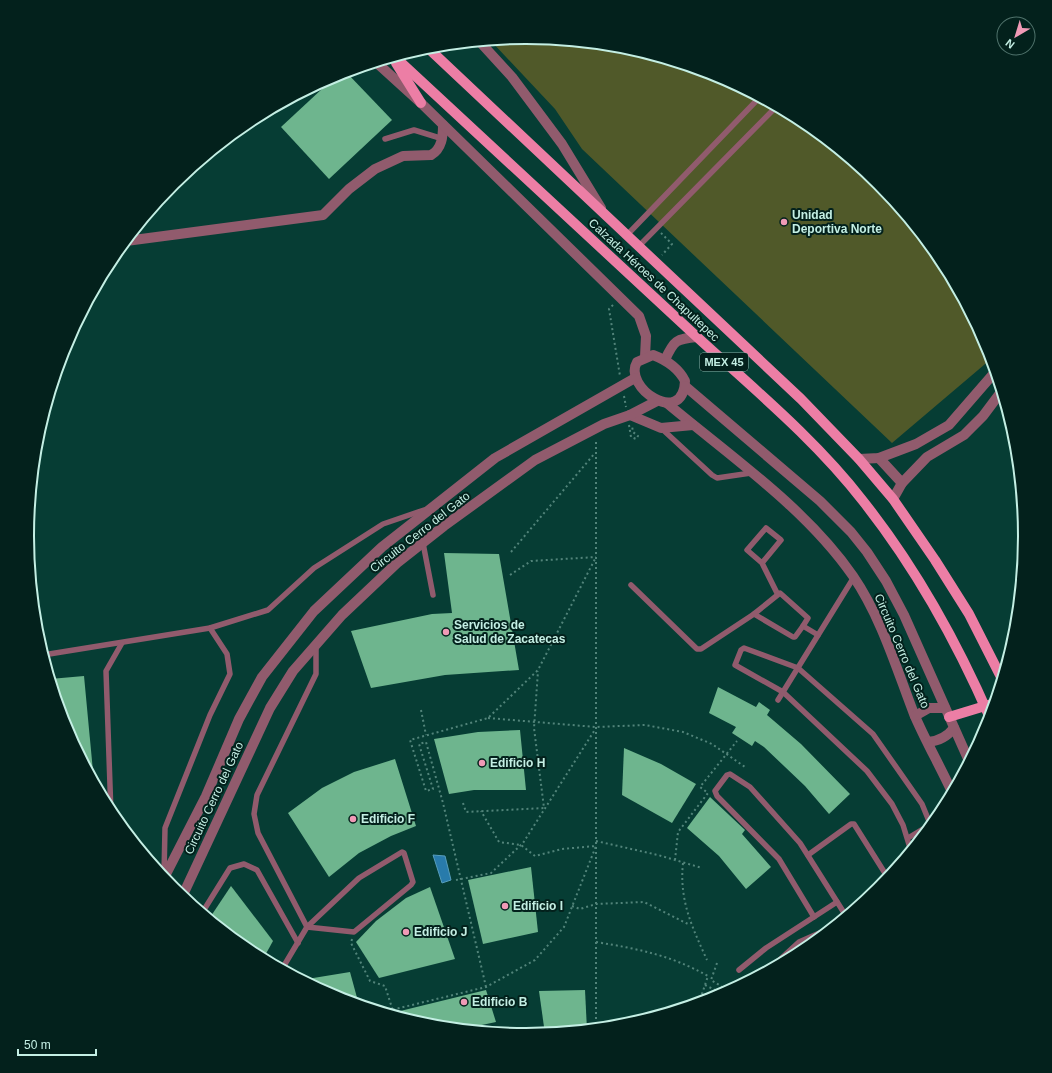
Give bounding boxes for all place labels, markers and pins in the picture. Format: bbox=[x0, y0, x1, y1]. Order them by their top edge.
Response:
place label: Unidad Deportiva Norte bbox=[792, 208, 882, 236]
marker: Unidad Deportiva Norte bbox=[779, 217, 789, 227]
place label: Servicios de Salud de Zacatecas bbox=[454, 618, 566, 646]
marker: Servicios de Salud de Zacatecas bbox=[441, 627, 451, 637]
place label: Edificio H bbox=[490, 756, 545, 770]
marker: Edificio H bbox=[477, 758, 487, 768]
place label: Edificio F bbox=[361, 812, 415, 826]
marker: Edificio F bbox=[348, 814, 358, 824]
place label: Edificio I bbox=[513, 899, 563, 913]
marker: Edificio I bbox=[500, 901, 510, 911]
place label: Edificio J bbox=[414, 925, 467, 939]
marker: Edificio J bbox=[401, 927, 411, 937]
place label: Edificio B bbox=[472, 995, 528, 1009]
marker: Edificio B bbox=[459, 997, 469, 1007]

